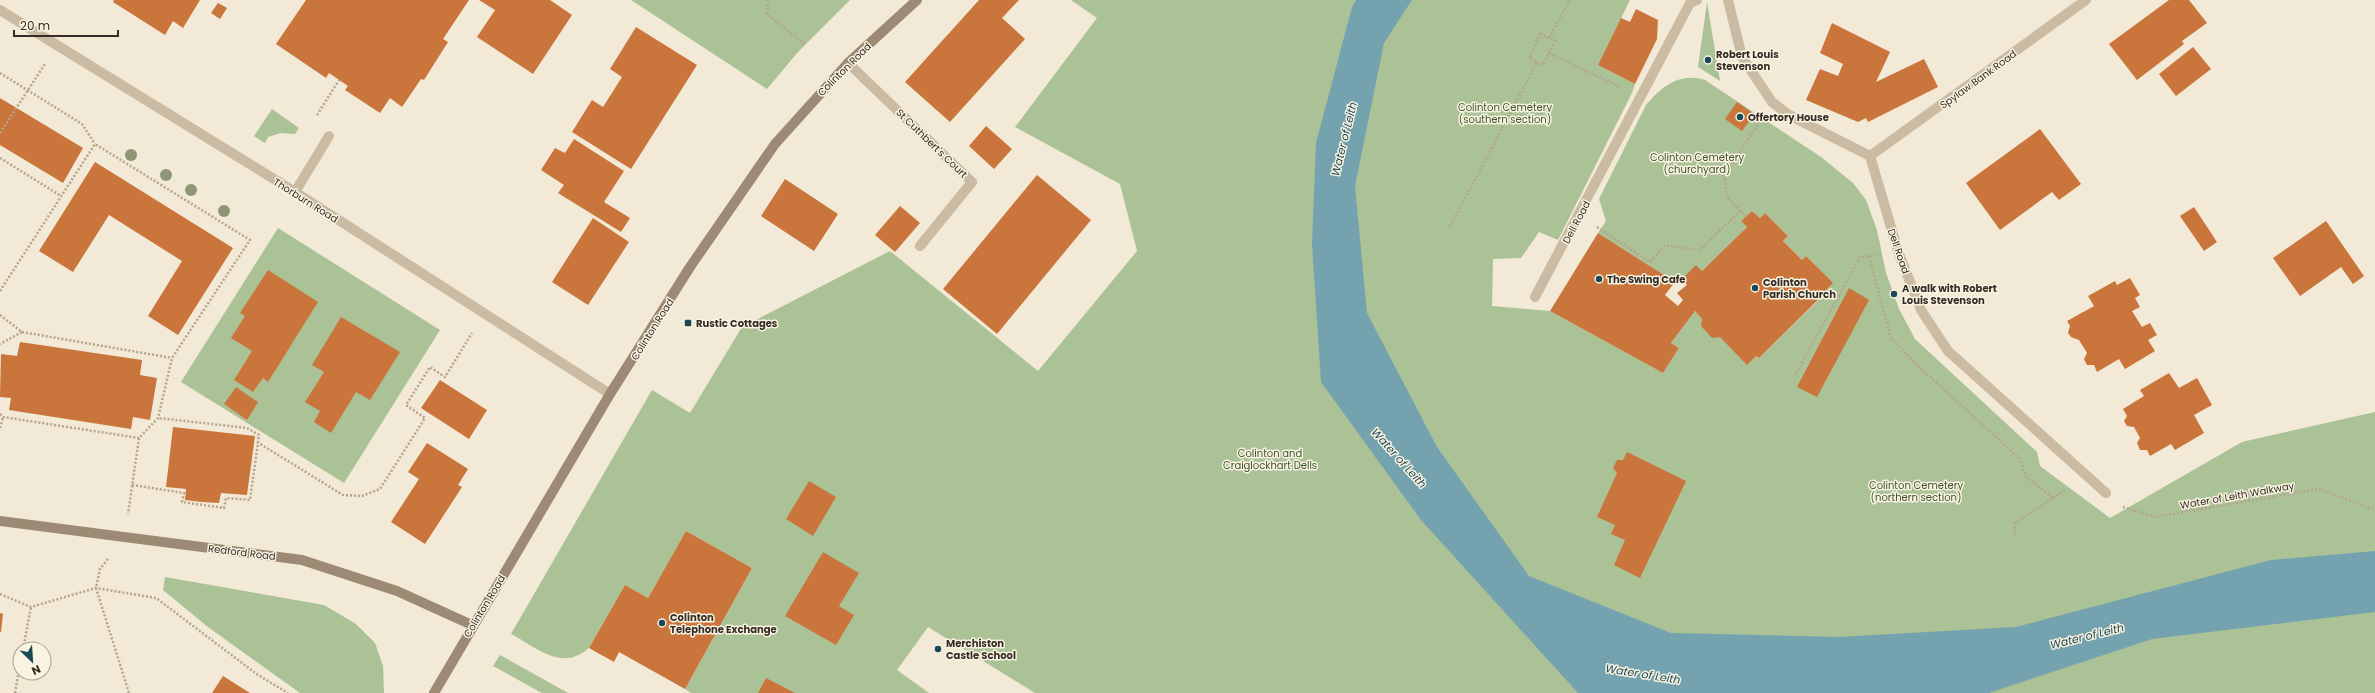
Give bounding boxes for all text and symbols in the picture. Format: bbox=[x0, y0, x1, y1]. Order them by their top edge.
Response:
scale bar bbox=[14, 12, 118, 38]
text: 20 m bbox=[20, 17, 50, 34]
street label: Colinton Road bbox=[814, 39, 875, 100]
street label: Spylaw Bank Road bbox=[1937, 46, 2020, 112]
place label: Robert Louis Stevenson bbox=[1716, 47, 1779, 74]
marker: Robert Louis Stevenson bbox=[1703, 55, 1713, 65]
water label: Water of Leith bbox=[1327, 100, 1361, 178]
park label: Colinton Cemetery (southern section) bbox=[1458, 100, 1552, 127]
street label: St Cuthbert's Court bbox=[893, 105, 971, 182]
place label: Offertory House bbox=[1748, 110, 1829, 125]
marker: Offertory House bbox=[1735, 112, 1745, 122]
park label: Colinton Cemetery (churchyard) bbox=[1650, 150, 1744, 177]
street label: Thorburn Road bbox=[270, 174, 341, 226]
street label: Dell Road bbox=[1559, 198, 1594, 246]
street label: Dell Road bbox=[1884, 227, 1913, 276]
place label: The Swing Cafe bbox=[1607, 272, 1686, 287]
marker: The Swing Cafe bbox=[1594, 274, 1604, 284]
place label: Colinton Parish Church bbox=[1763, 275, 1836, 302]
place label: A walk with Robert Louis Stevenson bbox=[1902, 281, 1997, 308]
marker: Colinton Parish Church bbox=[1750, 283, 1760, 293]
marker: A walk with Robert Louis Stevenson bbox=[1889, 289, 1899, 299]
street label: Colinton Road bbox=[627, 295, 677, 363]
place label: Rustic Cottages bbox=[696, 316, 778, 331]
marker: Rustic Cottages bbox=[683, 318, 693, 328]
water label: Water of Leith bbox=[1368, 425, 1430, 491]
park label: Colinton and Craiglockhart Dells bbox=[1223, 446, 1317, 473]
park label: Colinton Cemetery (northern section) bbox=[1869, 478, 1963, 505]
street label: Water of Leith Walkway bbox=[2179, 478, 2296, 513]
street label: Redford Road bbox=[207, 541, 277, 564]
street label: Colinton Road bbox=[460, 572, 509, 640]
place label: Colinton Telephone Exchange bbox=[670, 610, 777, 637]
marker: Colinton Telephone Exchange bbox=[657, 618, 667, 628]
water label: Water of Leith bbox=[2048, 619, 2126, 653]
place label: Merchiston Castle School bbox=[946, 636, 1016, 663]
north arrow bbox=[12, 641, 52, 681]
marker: Merchiston Castle School bbox=[933, 644, 943, 654]
water label: Water of Leith bbox=[1604, 660, 1682, 688]
text: N bbox=[29, 661, 43, 679]

